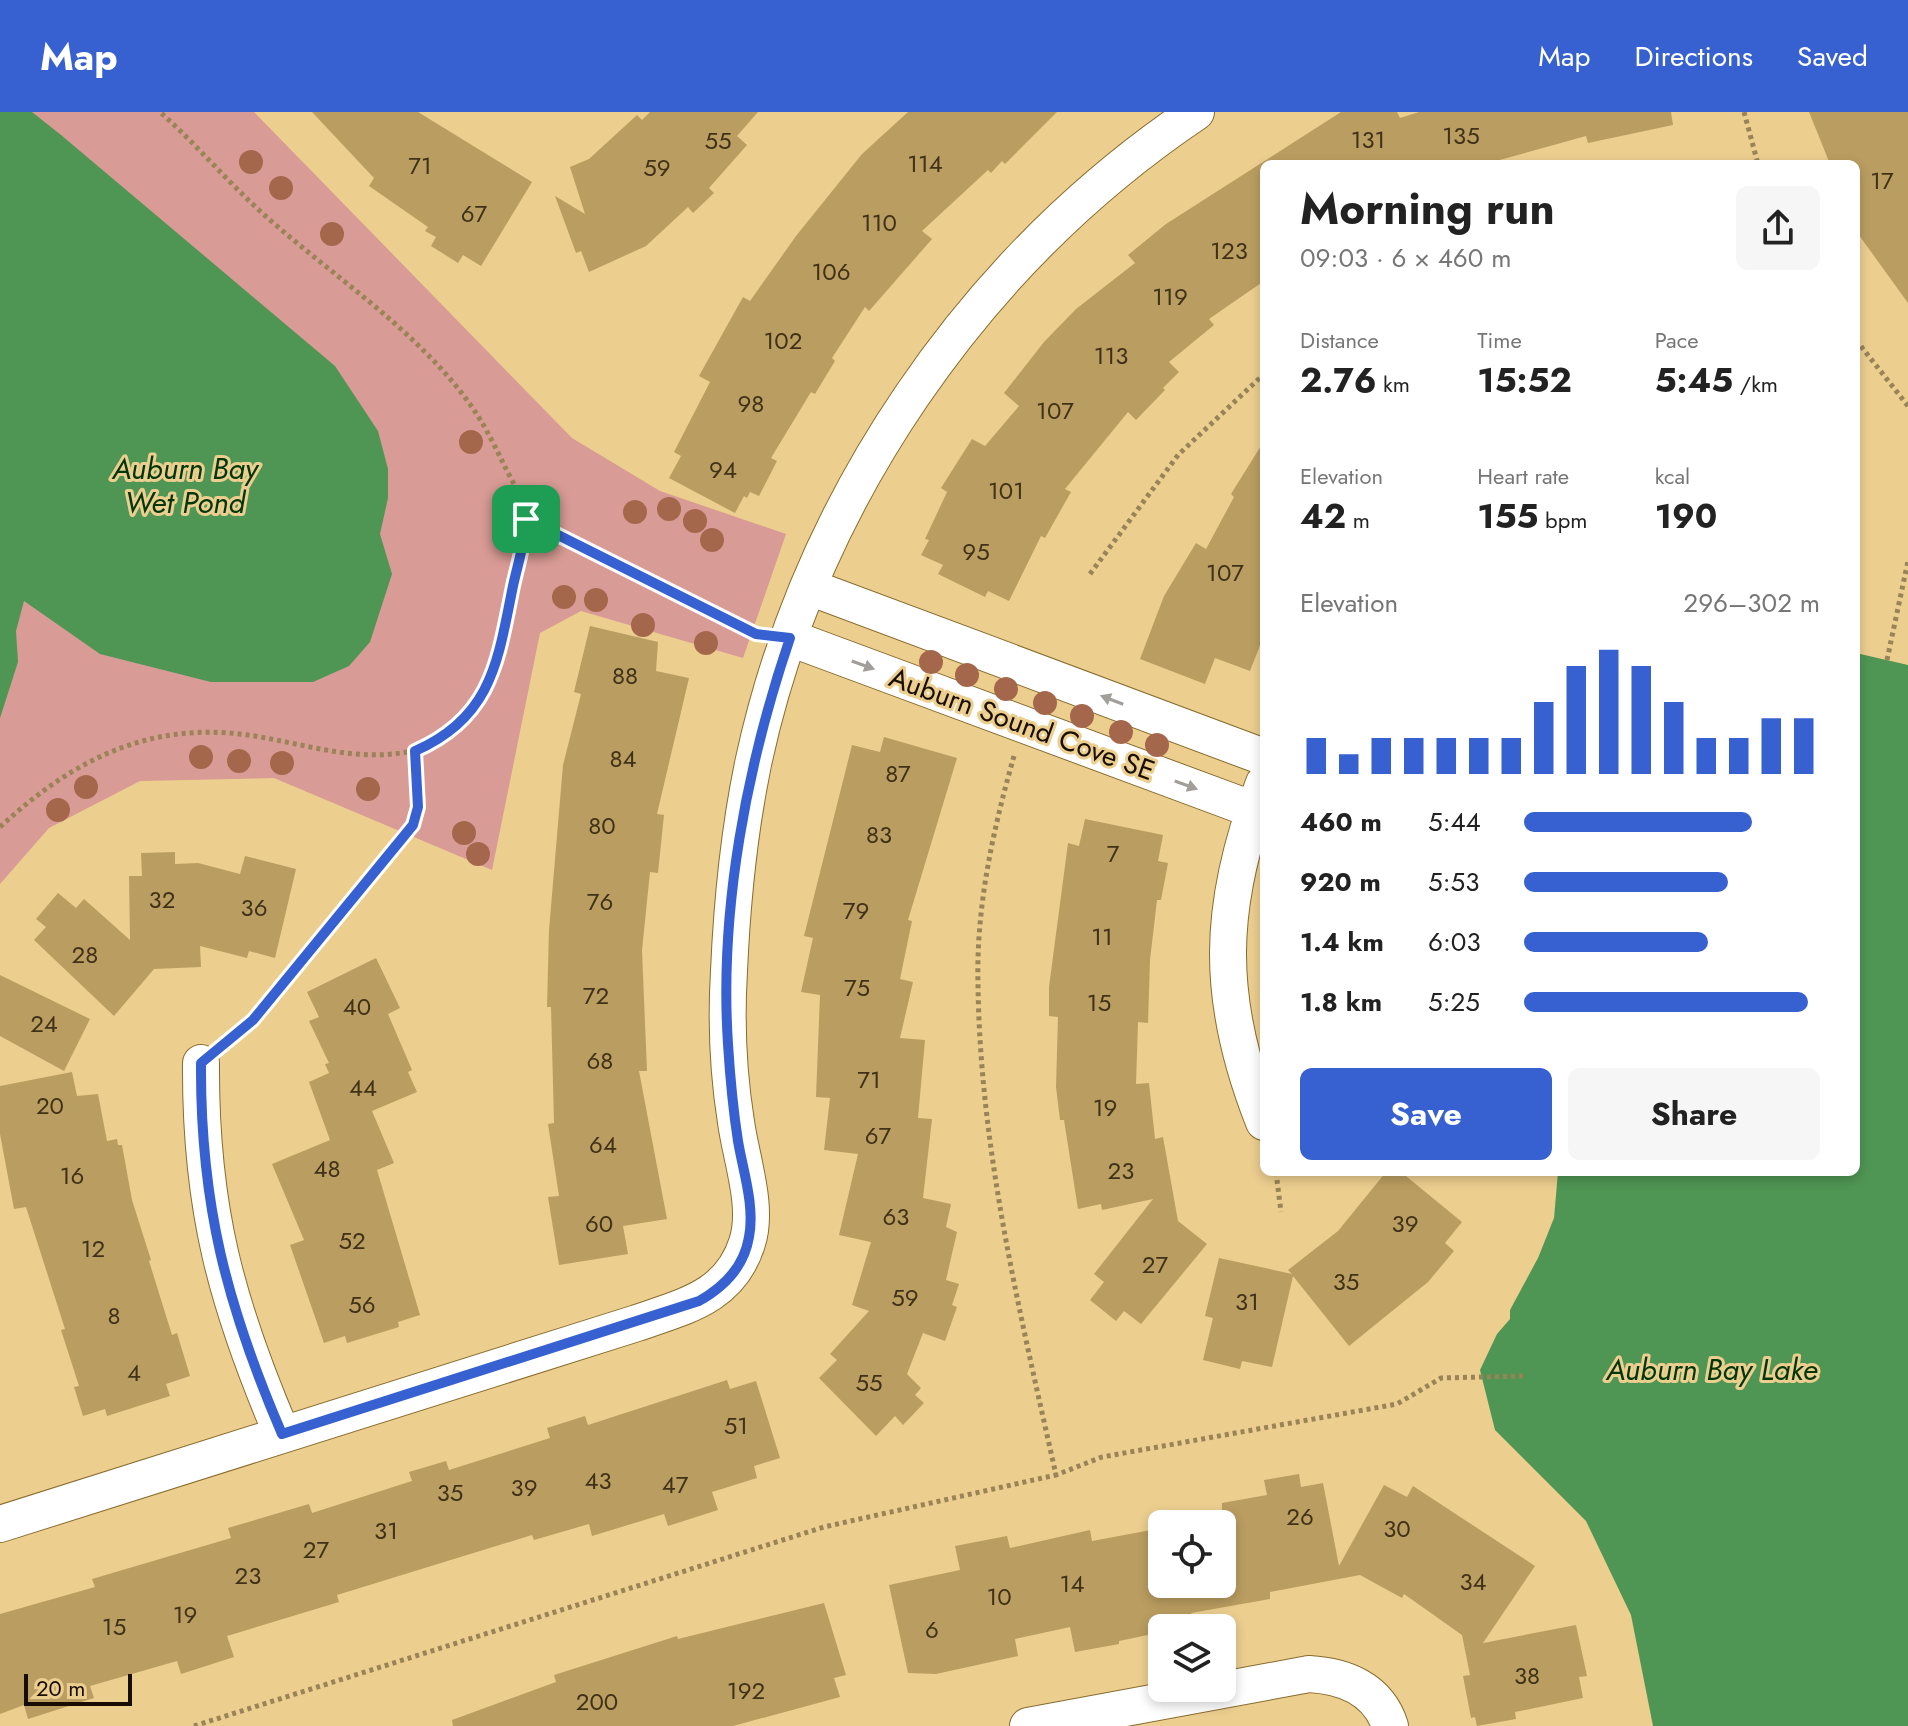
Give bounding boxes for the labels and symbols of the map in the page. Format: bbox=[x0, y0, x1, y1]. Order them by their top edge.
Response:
house number: 135 bbox=[1442, 118, 1480, 153]
house number: 131 bbox=[1351, 122, 1385, 157]
house number: 55 bbox=[704, 123, 732, 158]
house number: 114 bbox=[907, 146, 943, 181]
house number: 71 bbox=[408, 148, 432, 183]
house number: 59 bbox=[643, 150, 671, 185]
house number: 17 bbox=[1870, 163, 1894, 198]
house number: 67 bbox=[461, 196, 488, 231]
house number: 110 bbox=[861, 205, 897, 240]
house number: 123 bbox=[1210, 233, 1248, 268]
house number: 106 bbox=[811, 254, 851, 289]
house number: 119 bbox=[1152, 279, 1188, 314]
house number: 102 bbox=[764, 323, 802, 358]
house number: 113 bbox=[1094, 338, 1128, 373]
house number: 98 bbox=[738, 386, 764, 421]
house number: 107 bbox=[1036, 393, 1074, 428]
water label: Auburn Bay Wet Pond bbox=[111, 447, 260, 524]
house number: 94 bbox=[709, 452, 737, 487]
house number: 101 bbox=[988, 473, 1024, 508]
pin bbox=[492, 485, 560, 553]
house number: 95 bbox=[962, 534, 990, 569]
house number: 107 bbox=[1206, 555, 1244, 590]
street label: Auburn Sound Cove SE bbox=[883, 657, 1161, 791]
house number: 88 bbox=[612, 658, 638, 693]
one-way arrow bbox=[852, 659, 876, 672]
one-way arrow bbox=[1100, 693, 1124, 706]
house number: 84 bbox=[609, 741, 637, 776]
house number: 87 bbox=[885, 756, 911, 791]
one-way arrow bbox=[1174, 779, 1198, 792]
house number: 80 bbox=[588, 808, 616, 843]
house number: 83 bbox=[866, 817, 892, 852]
house number: 7 bbox=[1107, 836, 1120, 871]
house number: 32 bbox=[149, 882, 175, 917]
house number: 76 bbox=[587, 884, 613, 919]
house number: 36 bbox=[241, 890, 267, 925]
house number: 79 bbox=[843, 893, 869, 928]
house number: 11 bbox=[1091, 919, 1113, 954]
house number: 28 bbox=[72, 937, 98, 972]
house number: 75 bbox=[844, 970, 870, 1005]
house number: 72 bbox=[583, 978, 609, 1013]
house number: 15 bbox=[1087, 985, 1111, 1020]
house number: 40 bbox=[343, 989, 371, 1024]
house number: 24 bbox=[30, 1006, 58, 1041]
house number: 68 bbox=[587, 1043, 613, 1078]
house number: 71 bbox=[857, 1062, 881, 1097]
house number: 44 bbox=[349, 1070, 377, 1105]
house number: 20 bbox=[36, 1088, 64, 1123]
house number: 19 bbox=[1093, 1090, 1117, 1125]
house number: 67 bbox=[865, 1118, 892, 1153]
house number: 64 bbox=[589, 1127, 617, 1162]
house number: 48 bbox=[313, 1151, 341, 1186]
house number: 23 bbox=[1108, 1153, 1134, 1188]
house number: 16 bbox=[60, 1158, 84, 1193]
house number: 63 bbox=[883, 1199, 909, 1234]
house number: 60 bbox=[585, 1206, 613, 1241]
house number: 39 bbox=[1392, 1206, 1418, 1241]
house number: 52 bbox=[338, 1223, 366, 1258]
house number: 12 bbox=[81, 1231, 105, 1266]
house number: 27 bbox=[1142, 1247, 1169, 1282]
house number: 35 bbox=[1333, 1264, 1359, 1299]
house number: 59 bbox=[891, 1280, 919, 1315]
house number: 31 bbox=[1235, 1284, 1259, 1319]
house number: 56 bbox=[348, 1287, 376, 1322]
house number: 8 bbox=[107, 1298, 121, 1333]
water label: Auburn Bay Lake bbox=[1605, 1348, 1818, 1391]
house number: 4 bbox=[127, 1355, 141, 1390]
house number: 55 bbox=[855, 1365, 883, 1400]
house number: 51 bbox=[724, 1408, 748, 1443]
house number: 43 bbox=[584, 1463, 612, 1498]
house number: 47 bbox=[662, 1467, 689, 1502]
house number: 39 bbox=[511, 1470, 537, 1505]
house number: 35 bbox=[437, 1475, 463, 1510]
house number: 26 bbox=[1286, 1499, 1314, 1534]
house number: 30 bbox=[1383, 1511, 1411, 1546]
house number: 31 bbox=[374, 1513, 398, 1548]
house number: 27 bbox=[303, 1532, 330, 1567]
house number: 23 bbox=[235, 1558, 261, 1593]
house number: 34 bbox=[1459, 1564, 1487, 1599]
house number: 14 bbox=[1060, 1566, 1084, 1601]
house number: 10 bbox=[986, 1579, 1012, 1614]
house number: 19 bbox=[173, 1597, 197, 1632]
house number: 15 bbox=[102, 1609, 126, 1644]
house number: 6 bbox=[925, 1612, 939, 1647]
house number: 38 bbox=[1514, 1658, 1540, 1693]
scale bar bbox=[24, 1670, 132, 1706]
house number: 192 bbox=[727, 1673, 765, 1708]
house number: 200 bbox=[576, 1684, 618, 1719]

